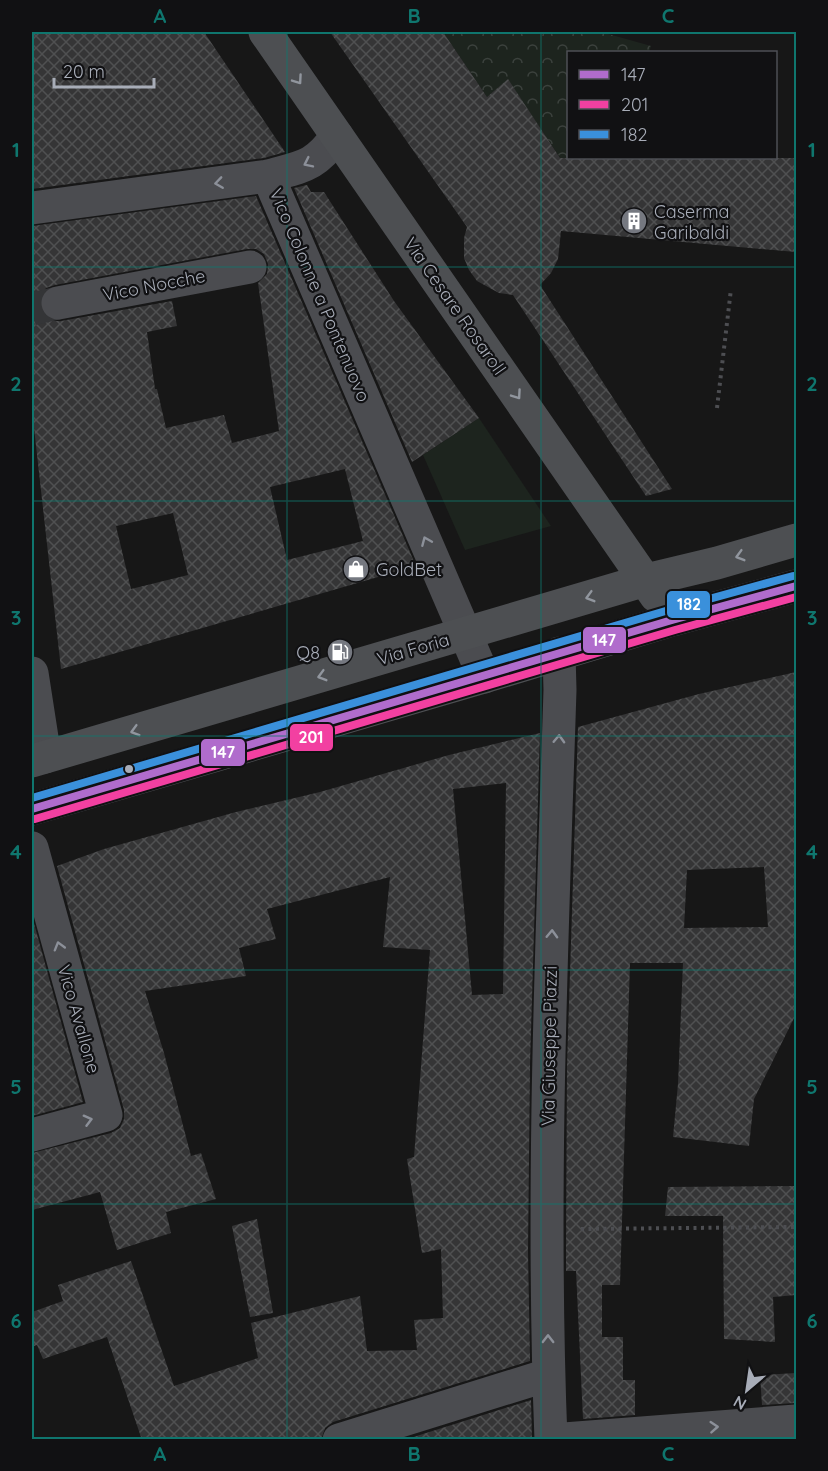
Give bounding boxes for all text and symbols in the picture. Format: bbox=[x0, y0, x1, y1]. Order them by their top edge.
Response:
text: A bbox=[154, 3, 167, 28]
text: B bbox=[407, 3, 421, 28]
text: C bbox=[662, 3, 675, 28]
scale bar bbox=[54, 51, 154, 89]
legend bbox=[567, 51, 777, 159]
text: 20 m bbox=[63, 60, 105, 83]
text: 147 bbox=[621, 63, 646, 86]
one-way arrow bbox=[291, 73, 302, 84]
text: 201 bbox=[621, 93, 648, 116]
text: 182 bbox=[621, 123, 647, 146]
text: 1 bbox=[12, 137, 20, 162]
text: 1 bbox=[808, 137, 816, 162]
one-way arrow bbox=[303, 156, 314, 168]
one-way arrow bbox=[214, 176, 224, 189]
street label: Vico Colonne a Pontenuovo bbox=[265, 185, 375, 405]
place label: Caserma Garibaldi bbox=[654, 200, 730, 244]
building icon: Caserma Garibaldi bbox=[619, 206, 649, 236]
street label: Via Cesare Rosaroll bbox=[399, 233, 511, 379]
street label: Vico Nocche bbox=[101, 264, 207, 306]
text: 2 bbox=[10, 371, 22, 396]
text: 2 bbox=[806, 371, 818, 396]
one-way arrow bbox=[510, 388, 521, 399]
one-way arrow bbox=[421, 536, 433, 547]
one-way arrow bbox=[735, 549, 746, 561]
shop icon: GoldBet bbox=[341, 554, 371, 584]
place label: GoldBet bbox=[376, 558, 442, 581]
one-way arrow bbox=[585, 590, 596, 602]
line badge: 182 bbox=[666, 590, 711, 619]
text: 182 bbox=[677, 594, 701, 614]
text: 3 bbox=[11, 605, 21, 630]
text: 3 bbox=[807, 605, 817, 630]
line badge: 147 bbox=[582, 626, 627, 654]
street label: Via Foria bbox=[374, 628, 452, 670]
text: 147 bbox=[592, 630, 616, 650]
fuel station icon: Q8 bbox=[325, 637, 355, 667]
place label: Q8 bbox=[296, 641, 320, 664]
one-way arrow bbox=[317, 669, 328, 681]
line badge: 201 bbox=[289, 723, 334, 752]
one-way arrow bbox=[130, 724, 141, 736]
text: 201 bbox=[298, 727, 324, 747]
one-way arrow bbox=[552, 735, 565, 744]
line badge: 147 bbox=[200, 738, 246, 767]
text: 147 bbox=[211, 742, 235, 762]
unlabelled marker bbox=[123, 763, 135, 775]
text: 4 bbox=[10, 839, 22, 864]
text: 4 bbox=[806, 839, 818, 864]
one-way arrow bbox=[546, 930, 558, 939]
one-way arrow bbox=[54, 941, 66, 951]
street label: Vico Avallone bbox=[53, 962, 105, 1076]
street label: Via Giuseppe Piazzi bbox=[536, 966, 562, 1126]
text: 5 bbox=[10, 1074, 22, 1099]
text: 5 bbox=[806, 1074, 818, 1099]
one-way arrow bbox=[82, 1115, 93, 1127]
text: 6 bbox=[10, 1308, 22, 1333]
text: 6 bbox=[806, 1308, 818, 1333]
one-way arrow bbox=[542, 1335, 554, 1344]
north arrow bbox=[717, 1360, 777, 1420]
text: N bbox=[730, 1392, 750, 1415]
one-way arrow bbox=[709, 1421, 718, 1434]
text: A bbox=[154, 1441, 167, 1466]
text: B bbox=[407, 1441, 421, 1466]
text: C bbox=[662, 1441, 675, 1466]

